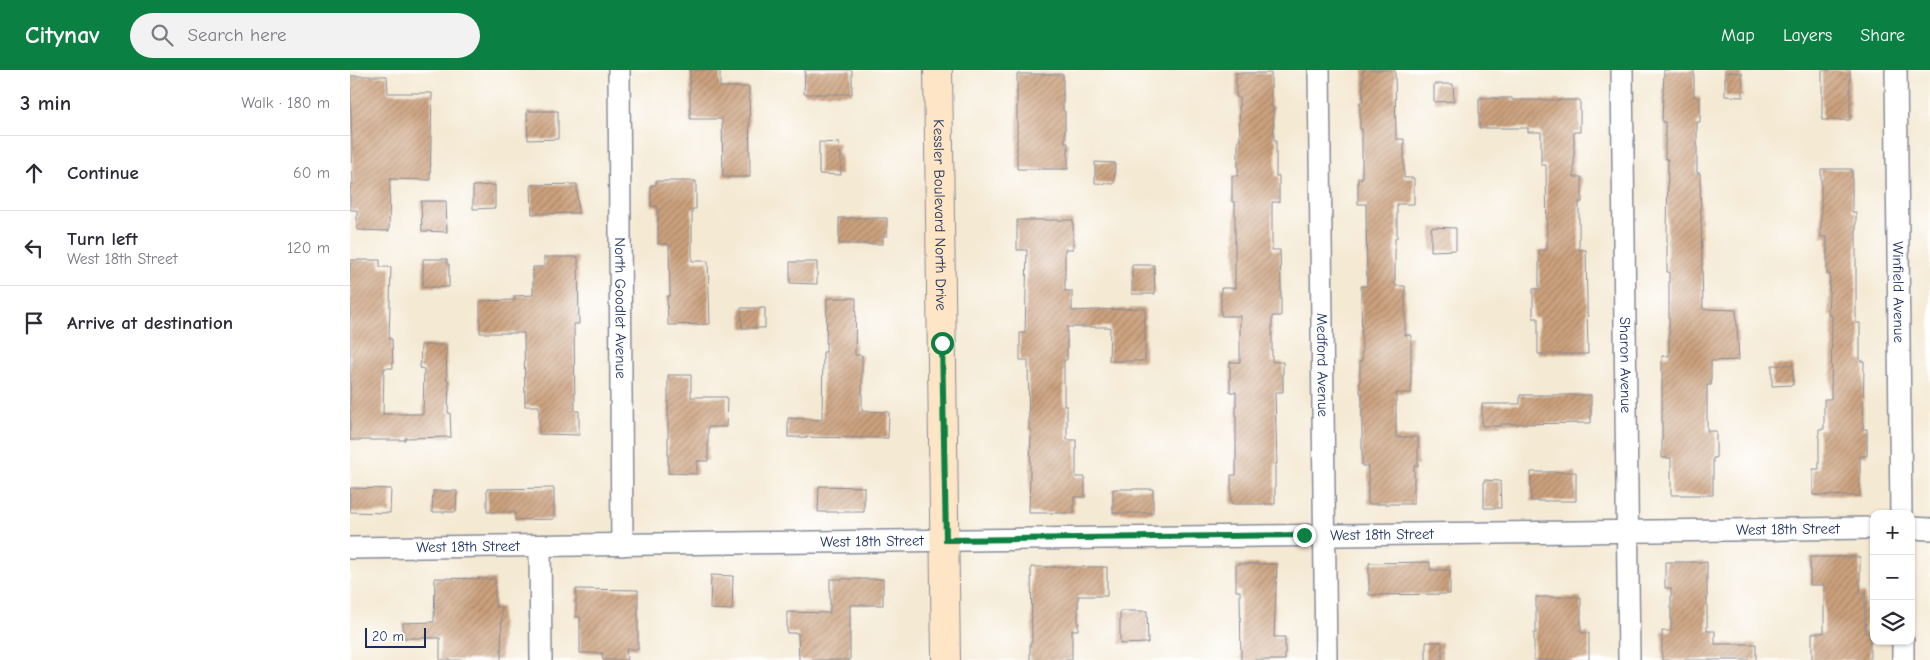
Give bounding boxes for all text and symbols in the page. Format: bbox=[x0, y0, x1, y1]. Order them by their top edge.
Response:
search box bbox=[130, 13, 480, 58]
text: Citynav bbox=[25, 21, 100, 49]
icon: search bbox=[148, 21, 176, 49]
text: Search here bbox=[188, 24, 286, 46]
text: Map bbox=[1721, 25, 1755, 46]
text: Layers bbox=[1783, 25, 1832, 46]
text: Share bbox=[1860, 25, 1905, 46]
text: 3 min bbox=[20, 91, 71, 115]
text: Walk · 180 m bbox=[241, 94, 330, 112]
street label: Kessler Boulevard North Drive bbox=[930, 119, 950, 311]
icon: ahead bbox=[20, 159, 48, 187]
text: Continue bbox=[67, 162, 139, 184]
text: 60 m bbox=[293, 164, 330, 182]
text: Turn left bbox=[67, 228, 138, 250]
icon: left bbox=[20, 234, 48, 262]
street label: North Goodlet Avenue bbox=[611, 237, 630, 379]
text: 120 m bbox=[287, 239, 330, 257]
street label: Winfield Avenue bbox=[1889, 241, 1908, 343]
text: West 18th Street bbox=[67, 250, 178, 268]
icon: arrive bbox=[20, 309, 48, 337]
text: Arrive at destination bbox=[67, 312, 233, 334]
street label: Medford Avenue bbox=[1313, 313, 1332, 418]
street label: Sharon Avenue bbox=[1616, 317, 1635, 414]
route start bbox=[931, 332, 954, 355]
map controls bbox=[1870, 510, 1915, 645]
button: + bbox=[1870, 510, 1915, 555]
street label: West 18th Street bbox=[1736, 519, 1841, 539]
route end bbox=[1293, 524, 1316, 547]
street label: West 18th Street bbox=[1330, 525, 1435, 544]
street label: West 18th Street bbox=[820, 531, 925, 551]
street label: West 18th Street bbox=[416, 537, 521, 556]
button: − bbox=[1870, 555, 1915, 600]
button: layers bbox=[1870, 600, 1915, 645]
scale bar bbox=[365, 625, 426, 648]
text: 20 m bbox=[372, 628, 404, 645]

